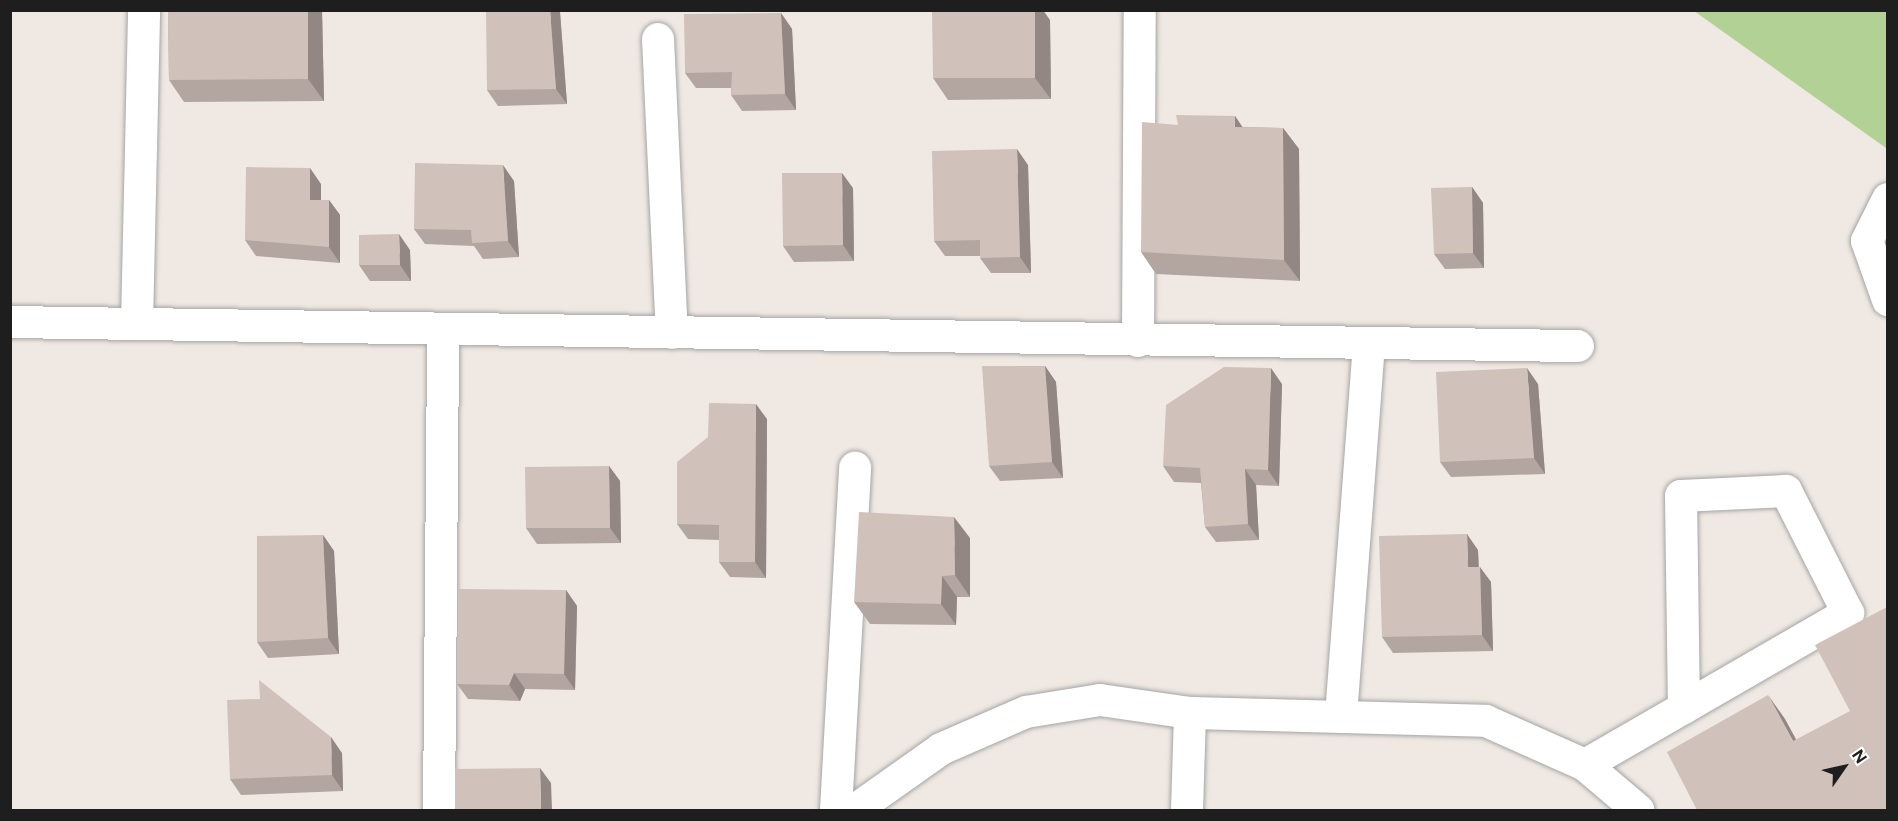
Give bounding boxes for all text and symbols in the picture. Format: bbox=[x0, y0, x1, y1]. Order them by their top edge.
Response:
north arrow bbox=[1814, 737, 1874, 797]
text: N bbox=[1848, 746, 1871, 767]

